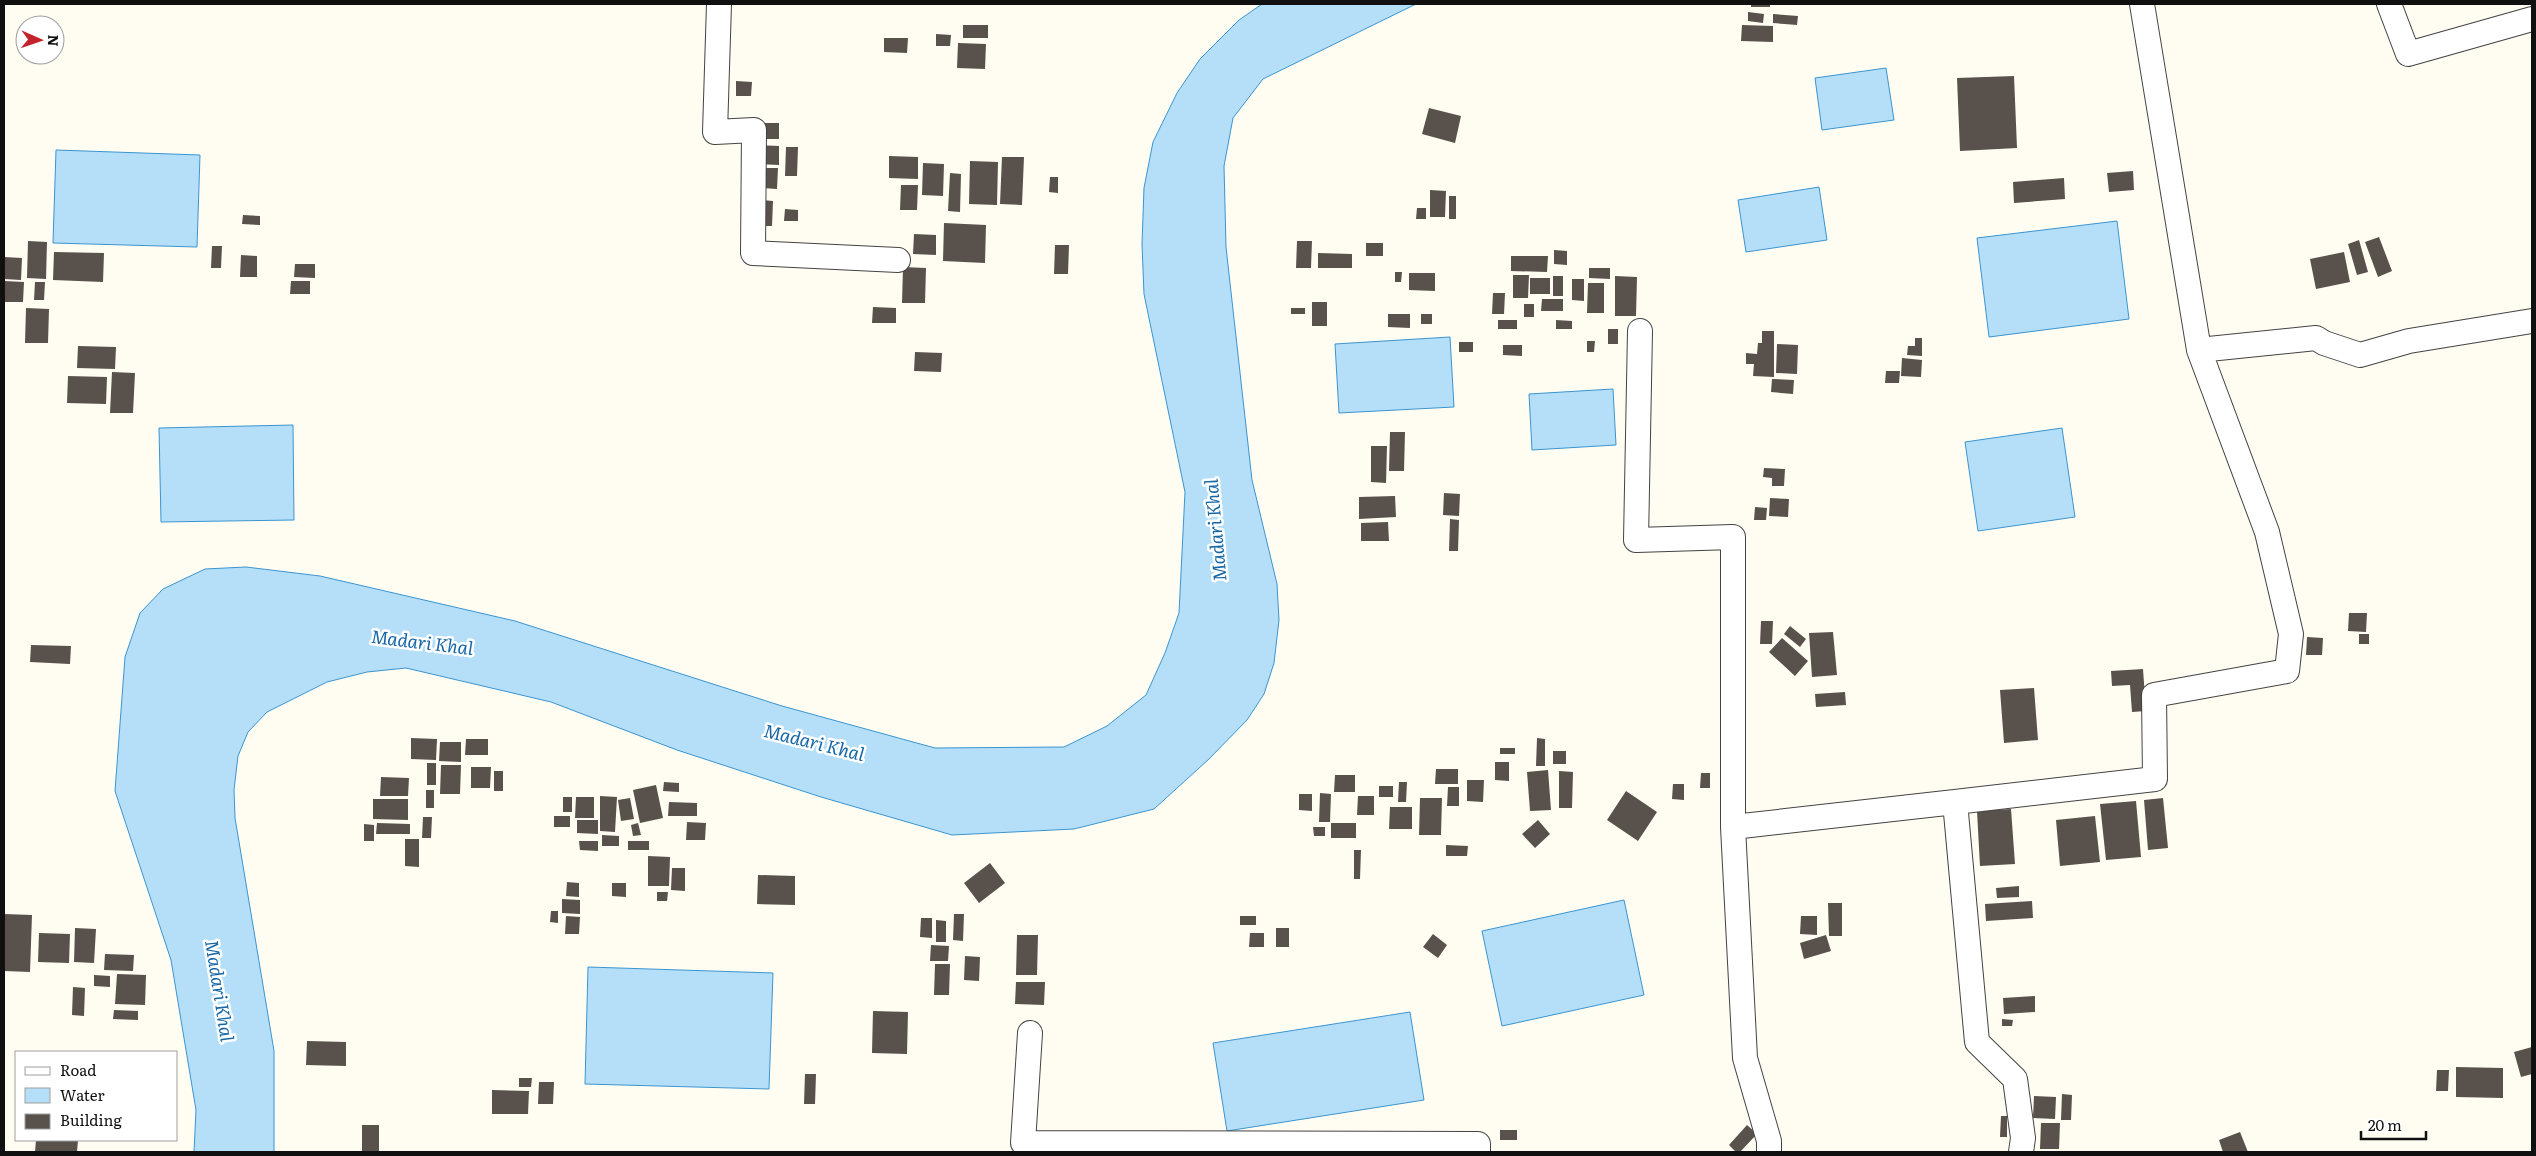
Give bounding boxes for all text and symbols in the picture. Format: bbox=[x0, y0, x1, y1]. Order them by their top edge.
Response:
north arrow bbox=[15, 15, 65, 65]
text: N bbox=[44, 34, 64, 47]
water label: Madari Khal bbox=[1197, 477, 1232, 582]
water label: Madari Khal bbox=[370, 622, 476, 661]
water label: Madari Khal bbox=[761, 716, 868, 767]
water label: Madari Khal bbox=[199, 938, 242, 1044]
legend bbox=[15, 1051, 178, 1141]
text: Road bbox=[60, 1058, 96, 1081]
text: Water bbox=[60, 1083, 105, 1106]
text: Building bbox=[60, 1108, 122, 1131]
scale bar bbox=[2361, 1108, 2426, 1140]
text: 20 m bbox=[2368, 1113, 2402, 1136]

